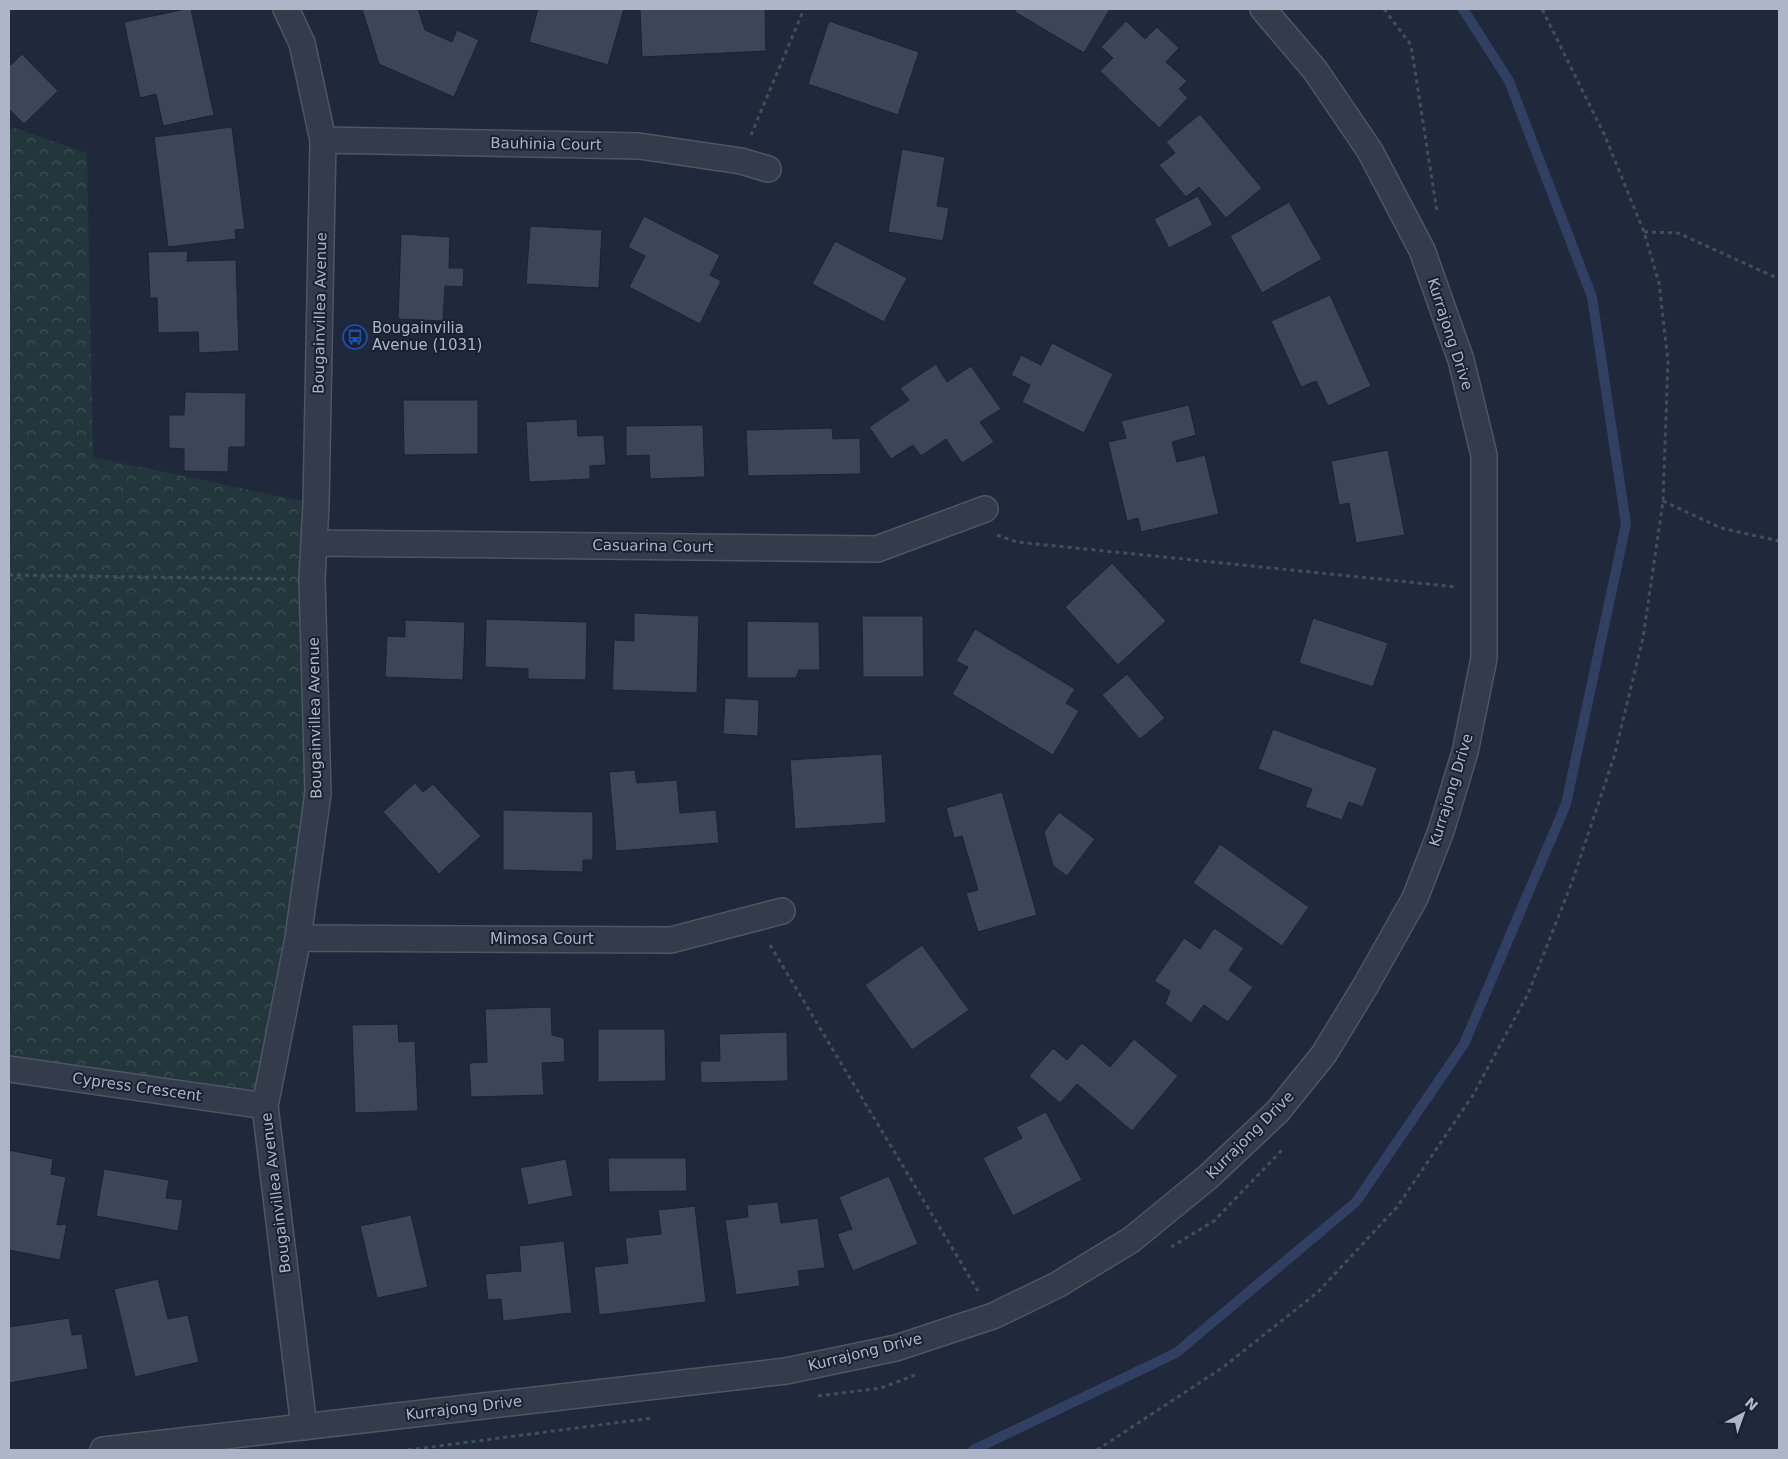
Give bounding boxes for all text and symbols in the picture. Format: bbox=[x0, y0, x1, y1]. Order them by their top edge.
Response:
street label: Bauhinia Court bbox=[490, 134, 602, 154]
street label: Bougainvillea Avenue bbox=[310, 232, 330, 394]
street label: Kurrajong Drive bbox=[1423, 276, 1477, 392]
place label: Bougainvilia Avenue (1031) bbox=[372, 319, 482, 354]
bus stop icon: Bougainvilia Avenue (1031) bbox=[342, 324, 368, 350]
street label: Casuarina Court bbox=[592, 536, 714, 556]
street label: Bougainvillea Avenue bbox=[305, 637, 325, 799]
street label: Kurrajong Drive bbox=[1425, 731, 1477, 849]
street label: Mimosa Court bbox=[490, 930, 594, 948]
street label: Cypress Crescent bbox=[71, 1069, 203, 1105]
street label: Kurrajong Drive bbox=[1202, 1087, 1298, 1183]
street label: Bougainvillea Avenue bbox=[257, 1112, 295, 1274]
street label: Kurrajong Drive bbox=[806, 1329, 924, 1375]
north arrow bbox=[1718, 1389, 1768, 1439]
street label: Kurrajong Drive bbox=[405, 1392, 523, 1424]
text: N bbox=[1742, 1394, 1761, 1414]

